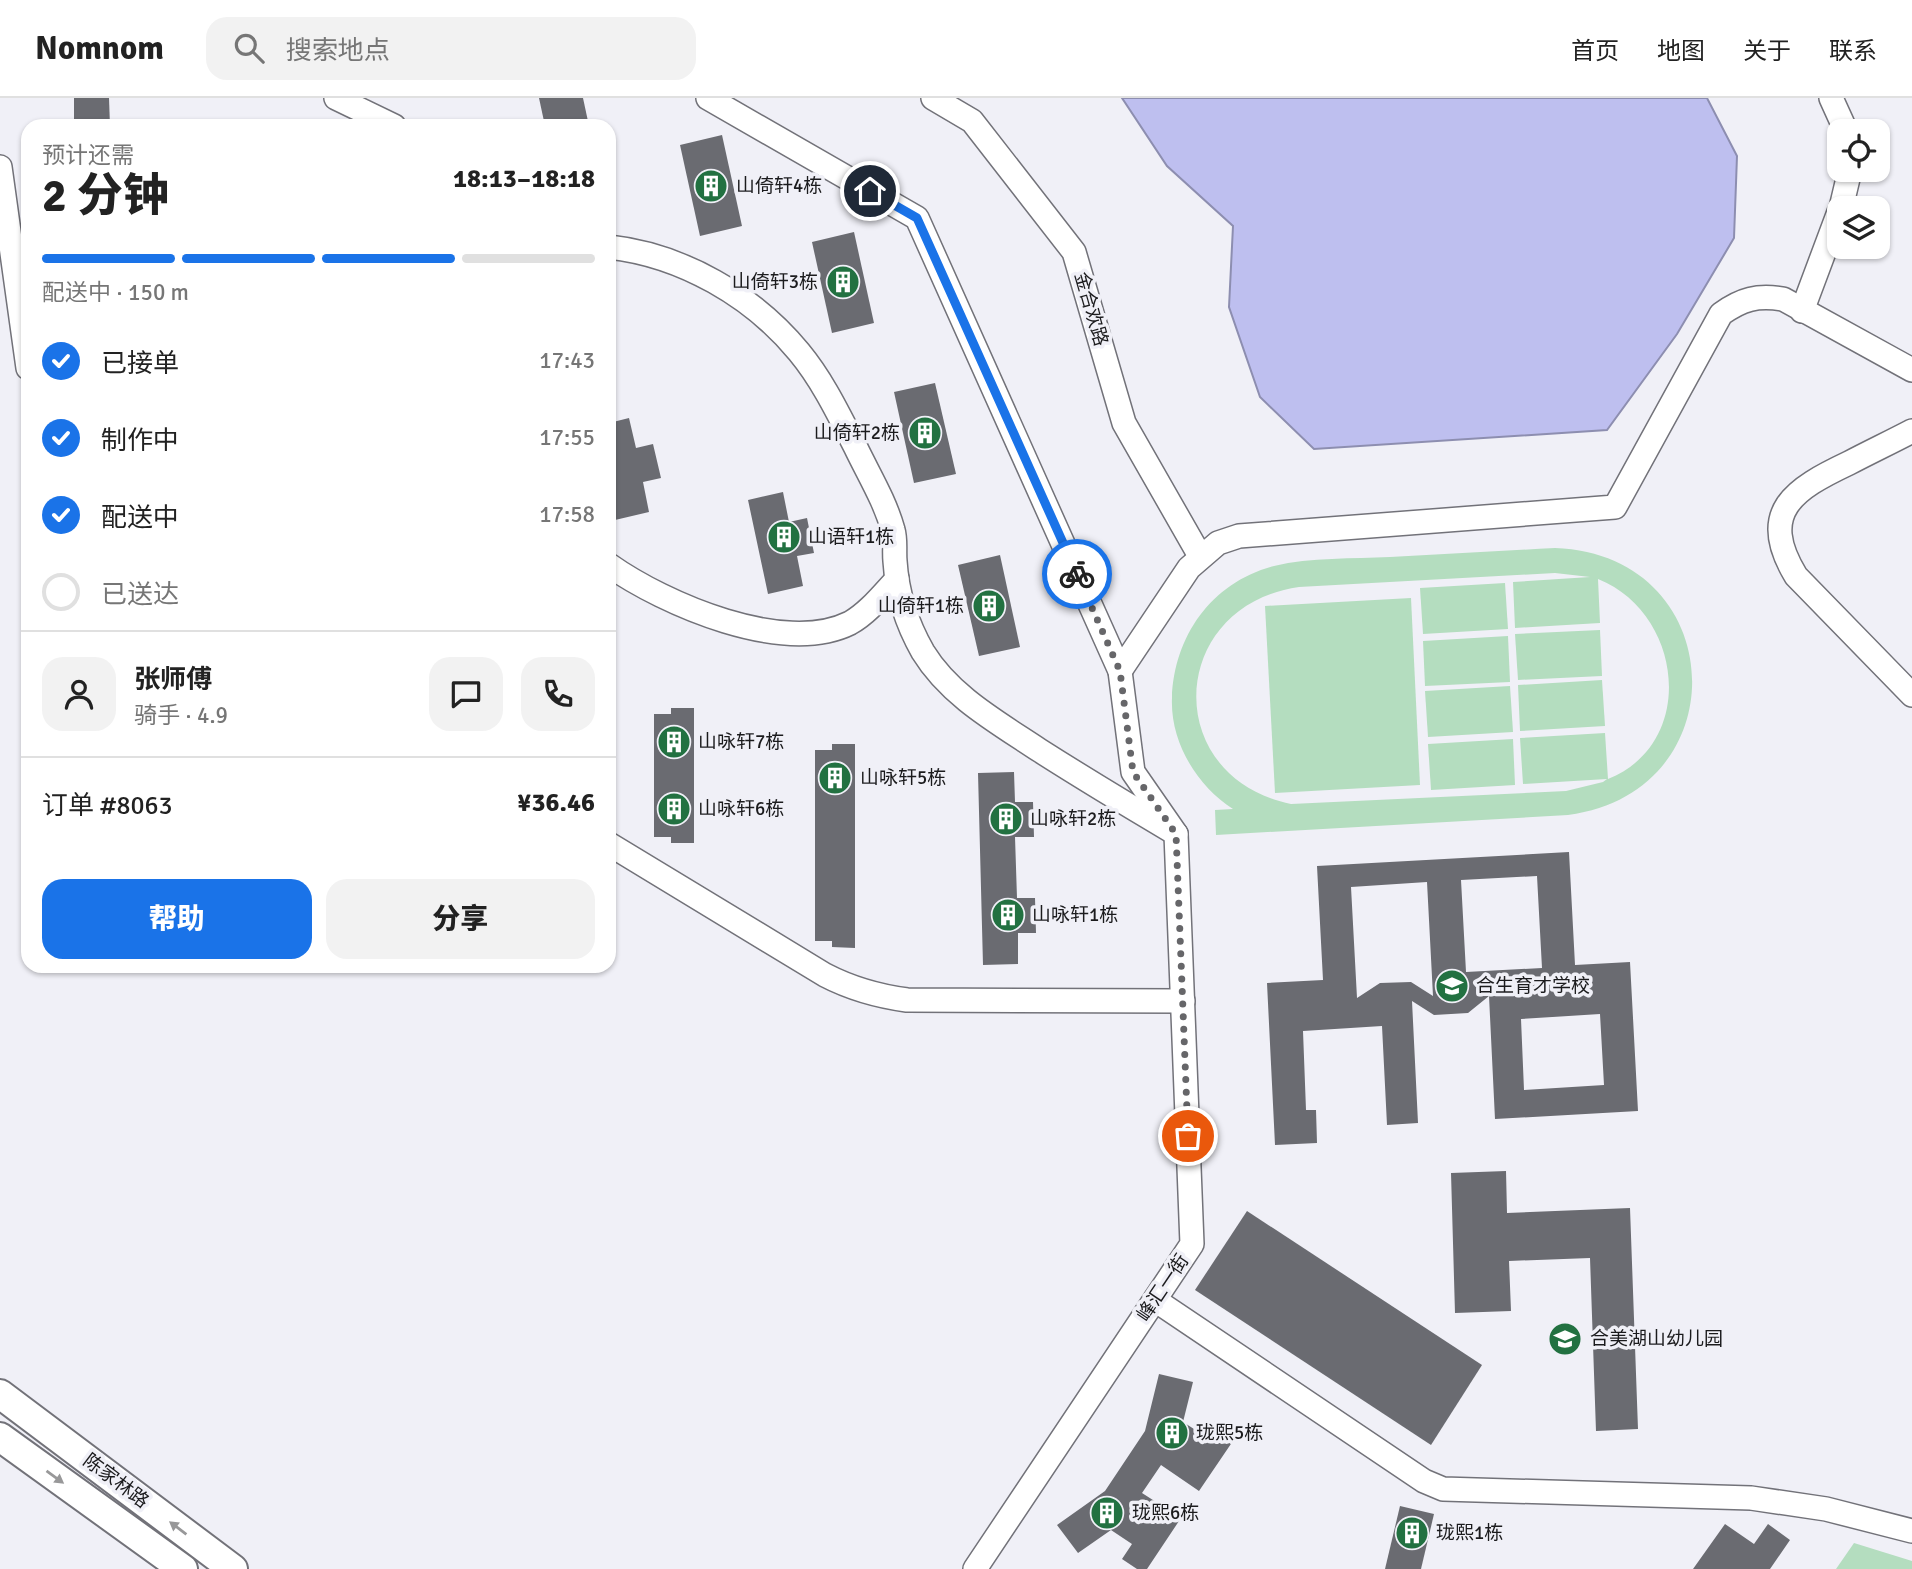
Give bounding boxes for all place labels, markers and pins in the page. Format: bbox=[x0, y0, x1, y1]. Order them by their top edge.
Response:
pin bbox=[840, 161, 900, 221]
building icon: 山倚轩4栋 bbox=[692, 167, 730, 205]
place label: 山倚轩4栋 bbox=[736, 174, 822, 198]
building icon: 山倚轩3栋 bbox=[824, 263, 862, 301]
place label: 山倚轩3栋 bbox=[732, 270, 818, 294]
building icon: 山倚轩2栋 bbox=[906, 414, 944, 452]
place label: 山倚轩2栋 bbox=[814, 421, 900, 445]
building icon: 山语轩1栋 bbox=[765, 518, 803, 556]
place label: 山语轩1栋 bbox=[808, 525, 894, 549]
building icon: 山倚轩1栋 bbox=[970, 587, 1008, 625]
place label: 山倚轩1栋 bbox=[878, 594, 964, 618]
building icon: 山咏轩7栋 bbox=[655, 723, 693, 761]
place label: 山咏轩7栋 bbox=[698, 730, 784, 754]
building icon: 山咏轩5栋 bbox=[816, 759, 854, 797]
place label: 山咏轩5栋 bbox=[860, 766, 946, 790]
building icon: 山咏轩6栋 bbox=[655, 790, 693, 828]
place label: 山咏轩6栋 bbox=[698, 797, 784, 821]
building icon: 山咏轩2栋 bbox=[987, 800, 1025, 838]
place label: 山咏轩2栋 bbox=[1030, 807, 1116, 831]
building icon: 山咏轩1栋 bbox=[989, 896, 1027, 934]
place label: 山咏轩1栋 bbox=[1032, 903, 1118, 927]
school or university icon: 合生育才学校 bbox=[1433, 967, 1471, 1005]
place label: 合生育才学校 bbox=[1476, 974, 1590, 998]
pin bbox=[1158, 1106, 1218, 1166]
school or university icon: 合美湖山幼儿园 bbox=[1546, 1320, 1584, 1358]
place label: 合美湖山幼儿园 bbox=[1590, 1327, 1723, 1351]
building icon: 珑熙5栋 bbox=[1153, 1414, 1191, 1452]
place label: 珑熙5栋 bbox=[1196, 1421, 1263, 1445]
building icon: 珑熙6栋 bbox=[1088, 1494, 1126, 1532]
place label: 珑熙6栋 bbox=[1132, 1501, 1199, 1525]
building icon: 珑熙1栋 bbox=[1393, 1514, 1431, 1552]
place label: 珑熙1栋 bbox=[1436, 1521, 1503, 1545]

